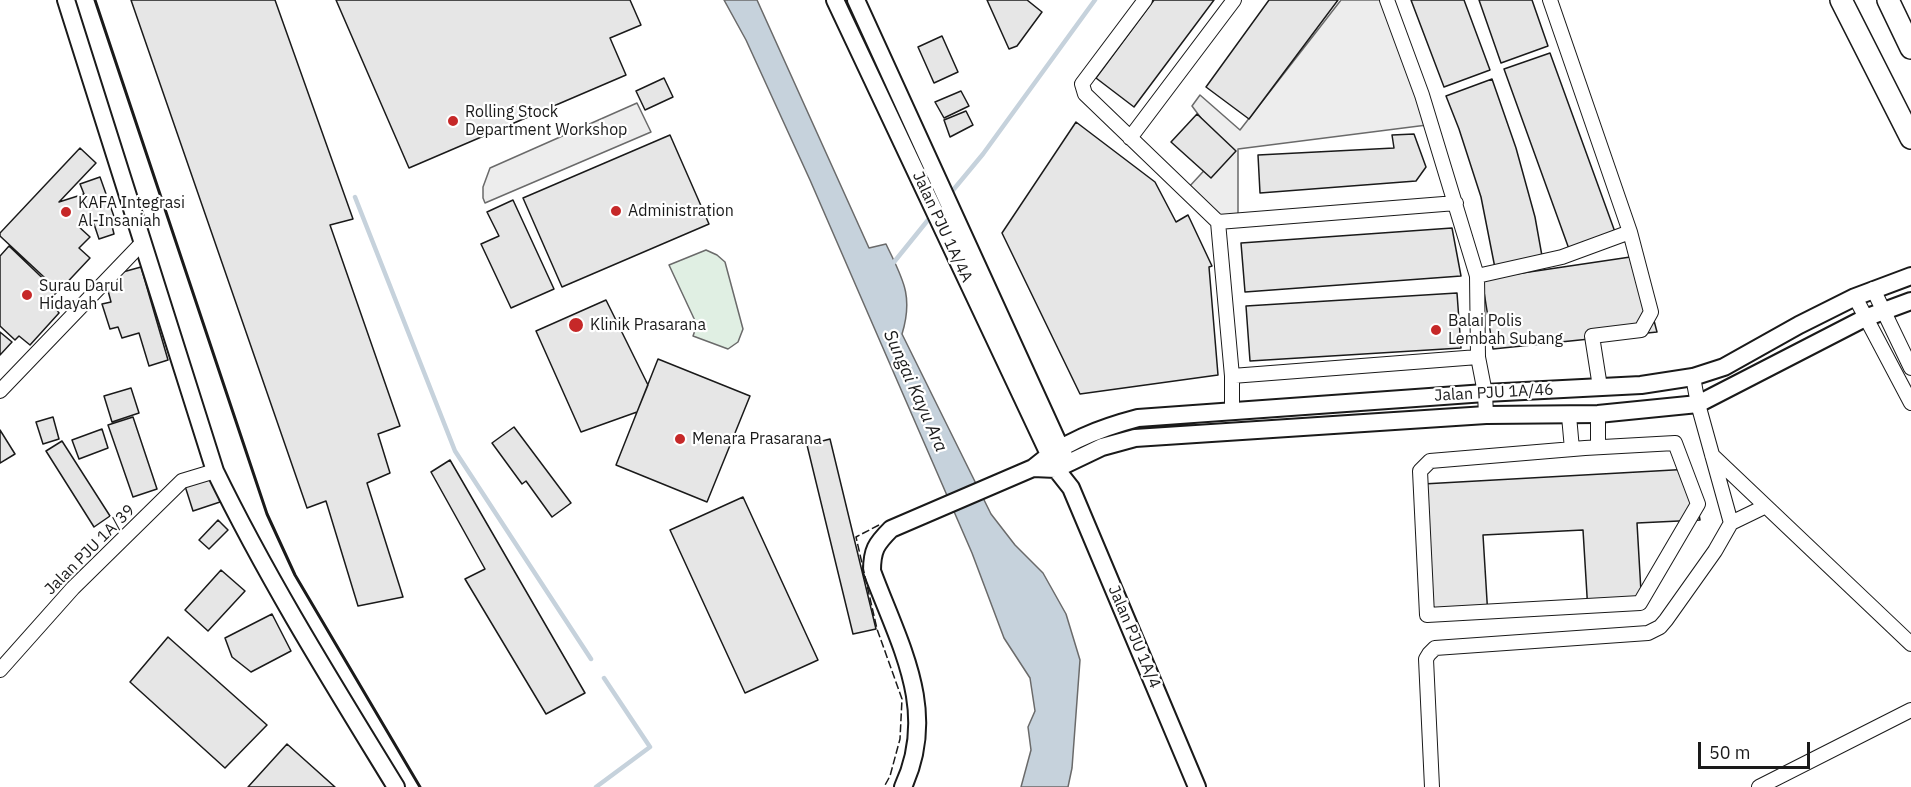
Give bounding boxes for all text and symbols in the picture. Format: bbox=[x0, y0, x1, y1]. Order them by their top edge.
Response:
place label: Rolling Stock Department Workshop bbox=[465, 102, 627, 140]
marker: Rolling Stock Department Workshop bbox=[446, 114, 460, 128]
street label: Jalan PJU 1A/4A bbox=[908, 168, 976, 286]
place label: KAFA Integrasi Al-Insaniah bbox=[78, 193, 185, 231]
place label: Administration bbox=[628, 201, 734, 221]
marker: Administration bbox=[609, 204, 623, 218]
marker: KAFA Integrasi Al-Insaniah bbox=[59, 205, 73, 219]
place label: Surau Darul Hidayah bbox=[39, 276, 123, 314]
marker: Surau Darul Hidayah bbox=[20, 288, 34, 302]
place label: Balai Polis Lembah Subang bbox=[1448, 311, 1563, 349]
place label: Klinik Prasarana bbox=[590, 315, 706, 335]
marker: Klinik Prasarana bbox=[567, 316, 585, 334]
marker: Balai Polis Lembah Subang bbox=[1429, 323, 1443, 337]
water label: Sungai Kayu Ara bbox=[878, 327, 952, 455]
street label: Jalan PJU 1A/46 bbox=[1434, 380, 1554, 406]
place label: Menara Prasarana bbox=[692, 429, 822, 449]
marker: Menara Prasarana bbox=[673, 432, 687, 446]
street label: Jalan PJU 1A/39 bbox=[41, 501, 139, 599]
street label: Jalan PJU 1A/4 bbox=[1104, 583, 1164, 691]
scale bar bbox=[1701, 730, 1814, 768]
text: 50 m bbox=[1709, 741, 1751, 764]

